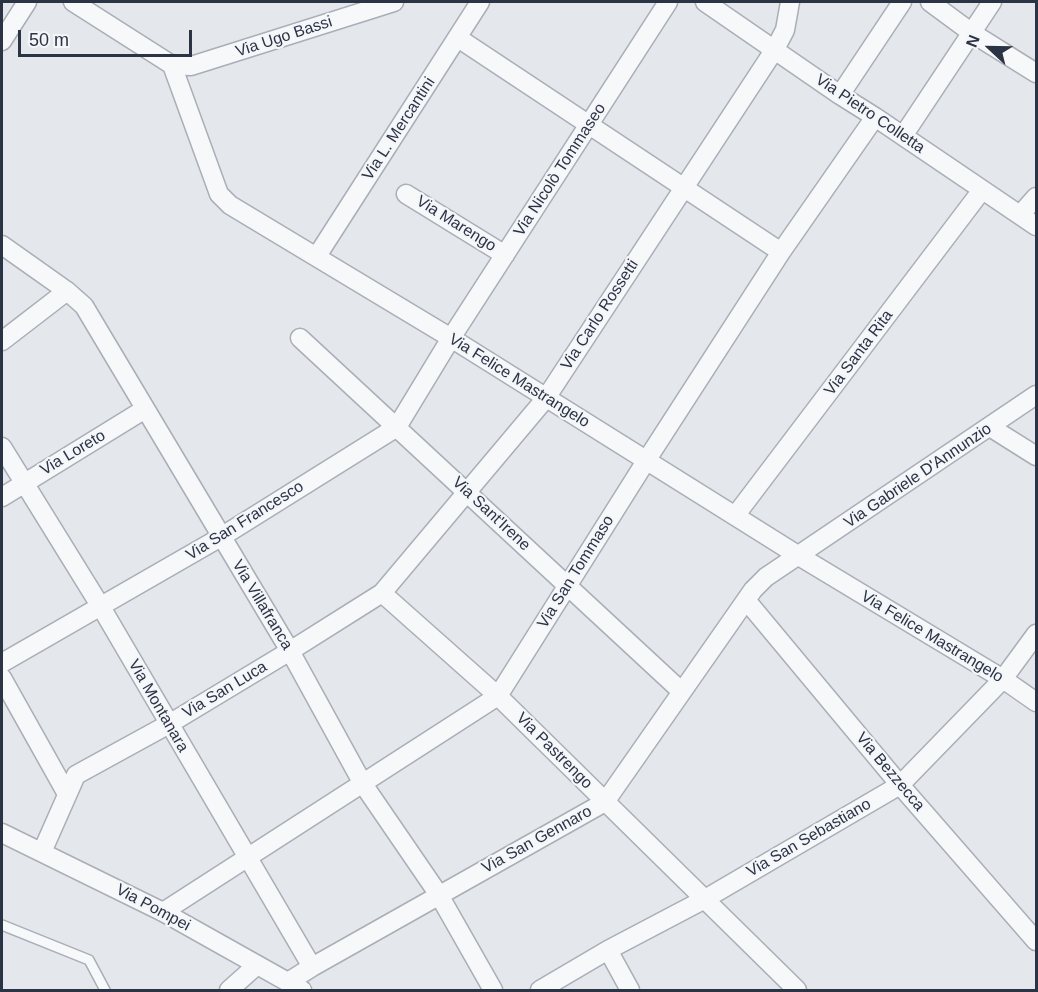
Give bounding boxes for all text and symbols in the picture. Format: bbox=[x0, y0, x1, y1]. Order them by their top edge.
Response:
street label: Via Ugo Bassi bbox=[233, 12, 335, 62]
scale bar bbox=[21, 18, 195, 56]
north arrow bbox=[960, 18, 1020, 78]
text: 50 m bbox=[29, 30, 69, 50]
text: N bbox=[963, 33, 983, 50]
street label: Via Pietro Colletta bbox=[812, 70, 928, 158]
street label: Via L. Mercantini bbox=[359, 74, 439, 184]
street label: Via Nicolò Tommaseo bbox=[510, 100, 610, 240]
street label: Via Marengo bbox=[413, 192, 499, 256]
street label: Via Carlo Rossetti bbox=[557, 256, 643, 374]
street label: Via Santa Rita bbox=[821, 306, 897, 400]
street label: Via Felice Mastrangelo bbox=[445, 330, 593, 432]
street label: Via Gabriele D'Annunzio bbox=[841, 420, 995, 532]
street label: Via Loreto bbox=[37, 426, 109, 480]
street label: Via Sant'Irene bbox=[448, 473, 534, 555]
street label: Via San Francesco bbox=[183, 477, 307, 565]
street label: Via San Tommaso bbox=[534, 512, 618, 632]
street label: Via Villafranca bbox=[228, 556, 296, 654]
street label: Via Felice Mastrangelo bbox=[857, 587, 1007, 687]
street label: Via Montanara bbox=[124, 656, 192, 756]
street label: Via San Luca bbox=[179, 657, 271, 723]
street label: Via Pastrengo bbox=[512, 709, 596, 793]
street label: Via Bezzecca bbox=[852, 729, 928, 815]
street label: Via San Sebastiano bbox=[743, 795, 875, 881]
street label: Via San Gennaro bbox=[479, 802, 595, 878]
street label: Via Pompei bbox=[112, 880, 194, 936]

